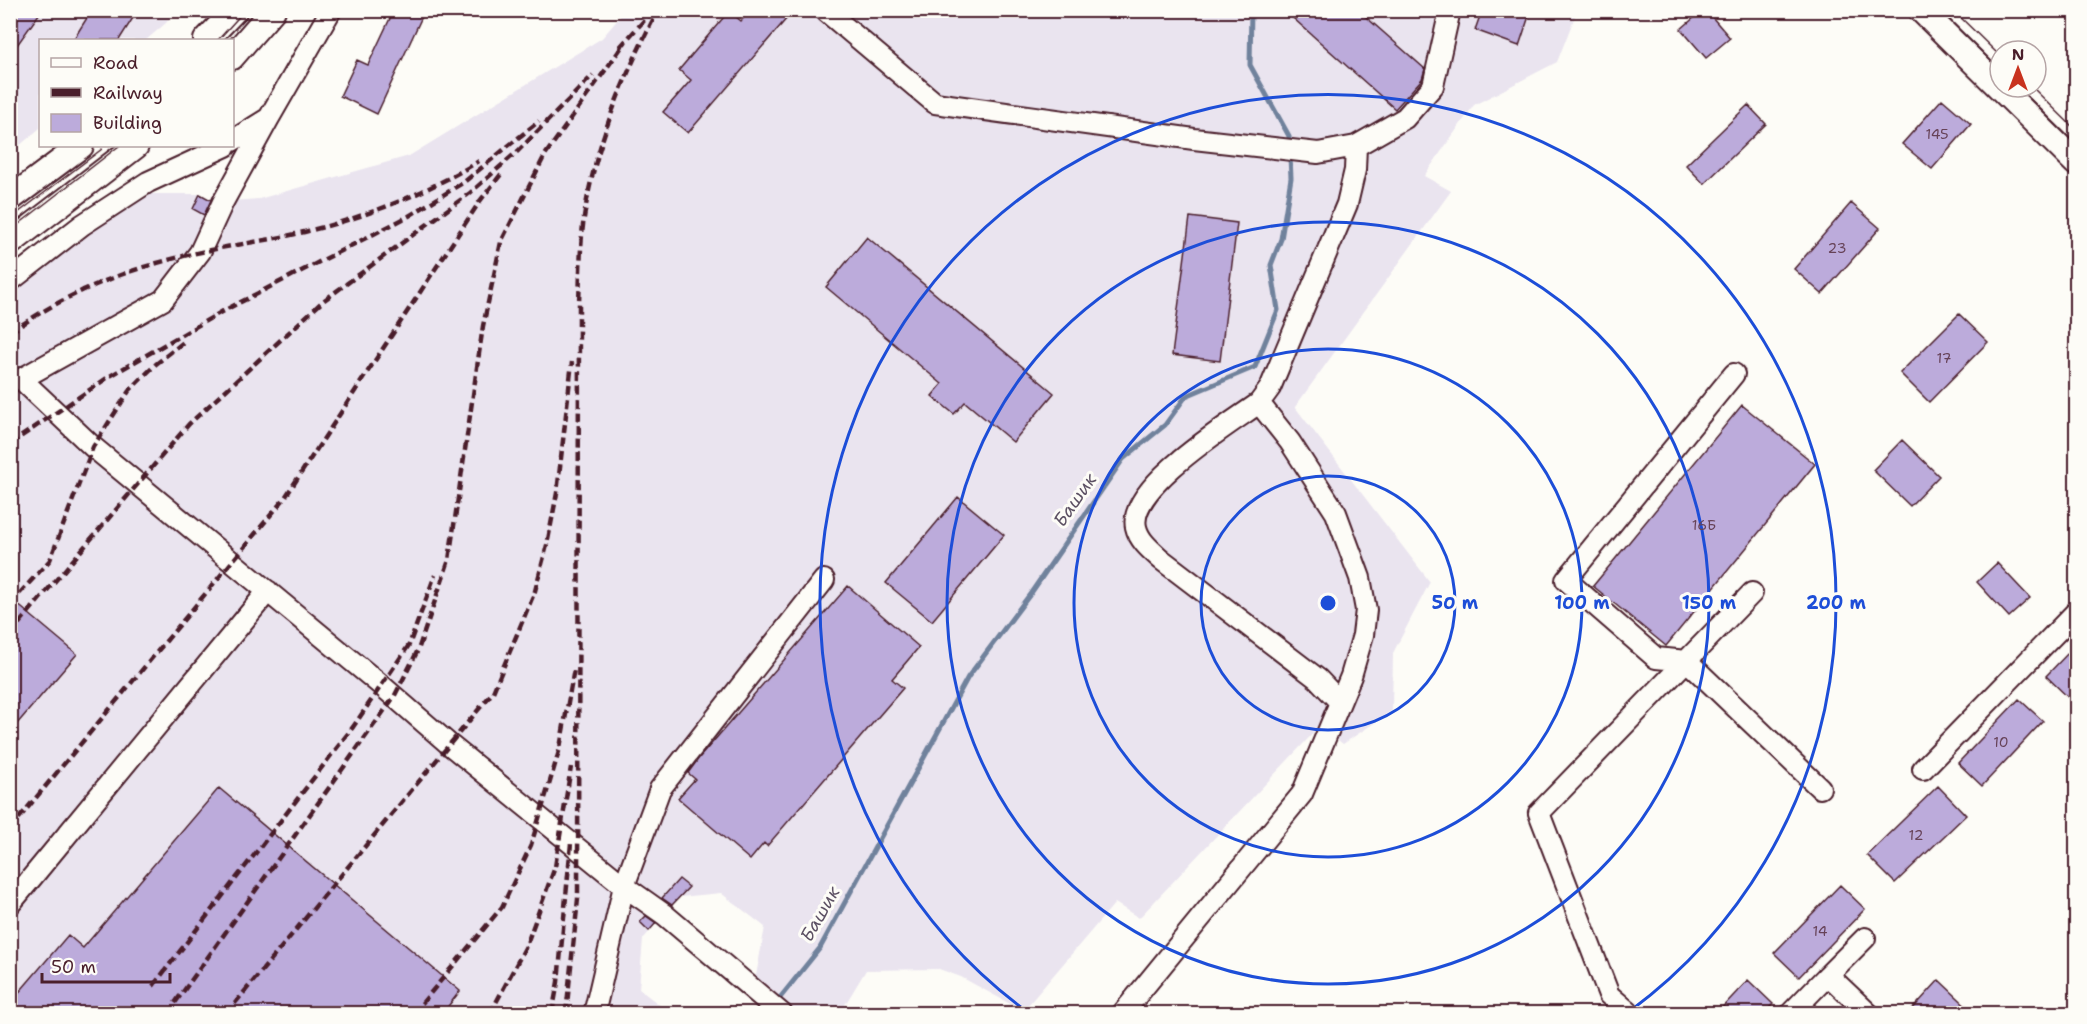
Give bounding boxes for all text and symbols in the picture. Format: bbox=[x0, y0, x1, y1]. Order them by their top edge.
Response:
legend bbox=[39, 39, 234, 147]
north arrow bbox=[1988, 39, 2048, 99]
text: N bbox=[2012, 44, 2024, 65]
text: Road bbox=[93, 51, 138, 75]
text: Railway bbox=[93, 81, 163, 105]
text: Building bbox=[93, 111, 162, 135]
house number: 145 bbox=[1925, 125, 1949, 143]
house number: 23 bbox=[1828, 239, 1846, 257]
house number: 17 bbox=[1937, 349, 1951, 367]
water label: Башик bbox=[1048, 468, 1102, 531]
house number: 16Б bbox=[1692, 516, 1716, 534]
text: 50 m bbox=[1432, 591, 1479, 615]
text: 100 m bbox=[1554, 591, 1610, 615]
text: 150 m bbox=[1682, 591, 1737, 615]
text: 200 m bbox=[1806, 591, 1867, 615]
centre of rings bbox=[1318, 593, 1338, 613]
house number: 10 bbox=[1993, 733, 2009, 751]
house number: 12 bbox=[1909, 826, 1923, 844]
water label: Башик bbox=[795, 882, 846, 946]
house number: 14 bbox=[1812, 922, 1828, 940]
scale bar bbox=[42, 946, 170, 984]
text: 50 m bbox=[51, 955, 96, 979]

